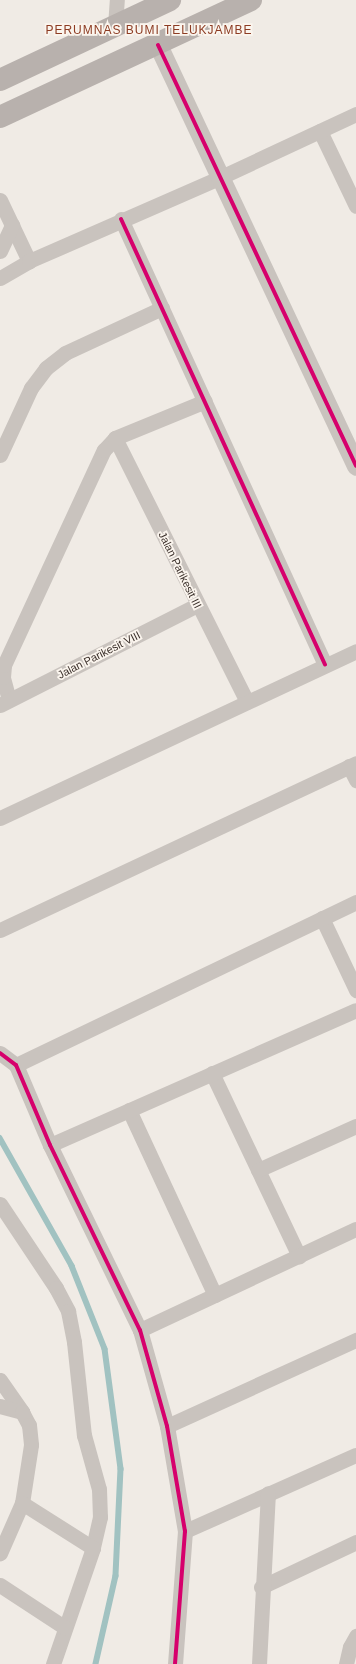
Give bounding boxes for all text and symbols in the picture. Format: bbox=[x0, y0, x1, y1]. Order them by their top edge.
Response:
district label: PERUMNAS BUMI TELUKJAMBE bbox=[45, 24, 253, 38]
street label: Jalan Parikesit III bbox=[156, 529, 204, 611]
street label: Jalan Parikesit VIII bbox=[55, 628, 143, 682]

